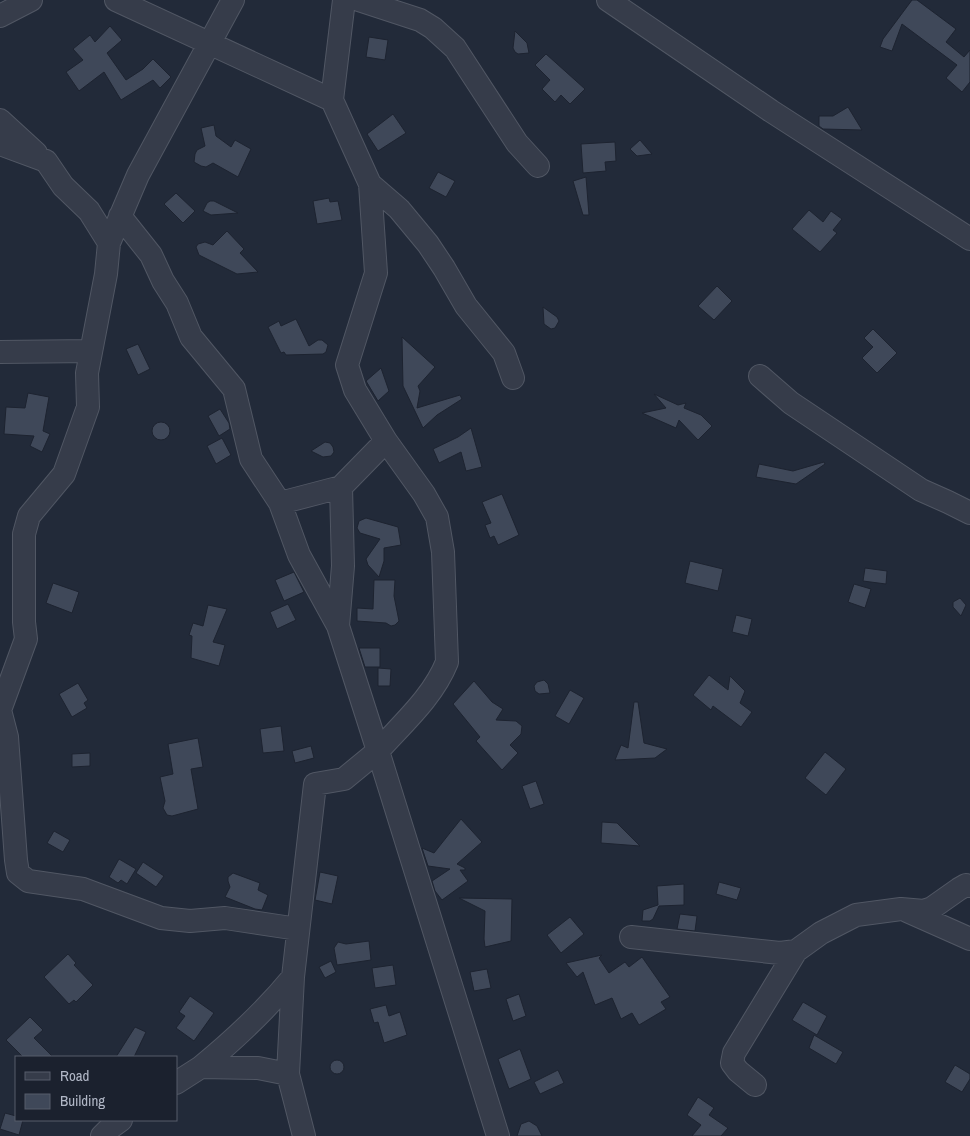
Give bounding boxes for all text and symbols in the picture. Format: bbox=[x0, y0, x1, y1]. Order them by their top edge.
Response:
legend bbox=[15, 1056, 178, 1121]
text: Road bbox=[60, 1065, 89, 1086]
text: Building bbox=[60, 1090, 105, 1111]

